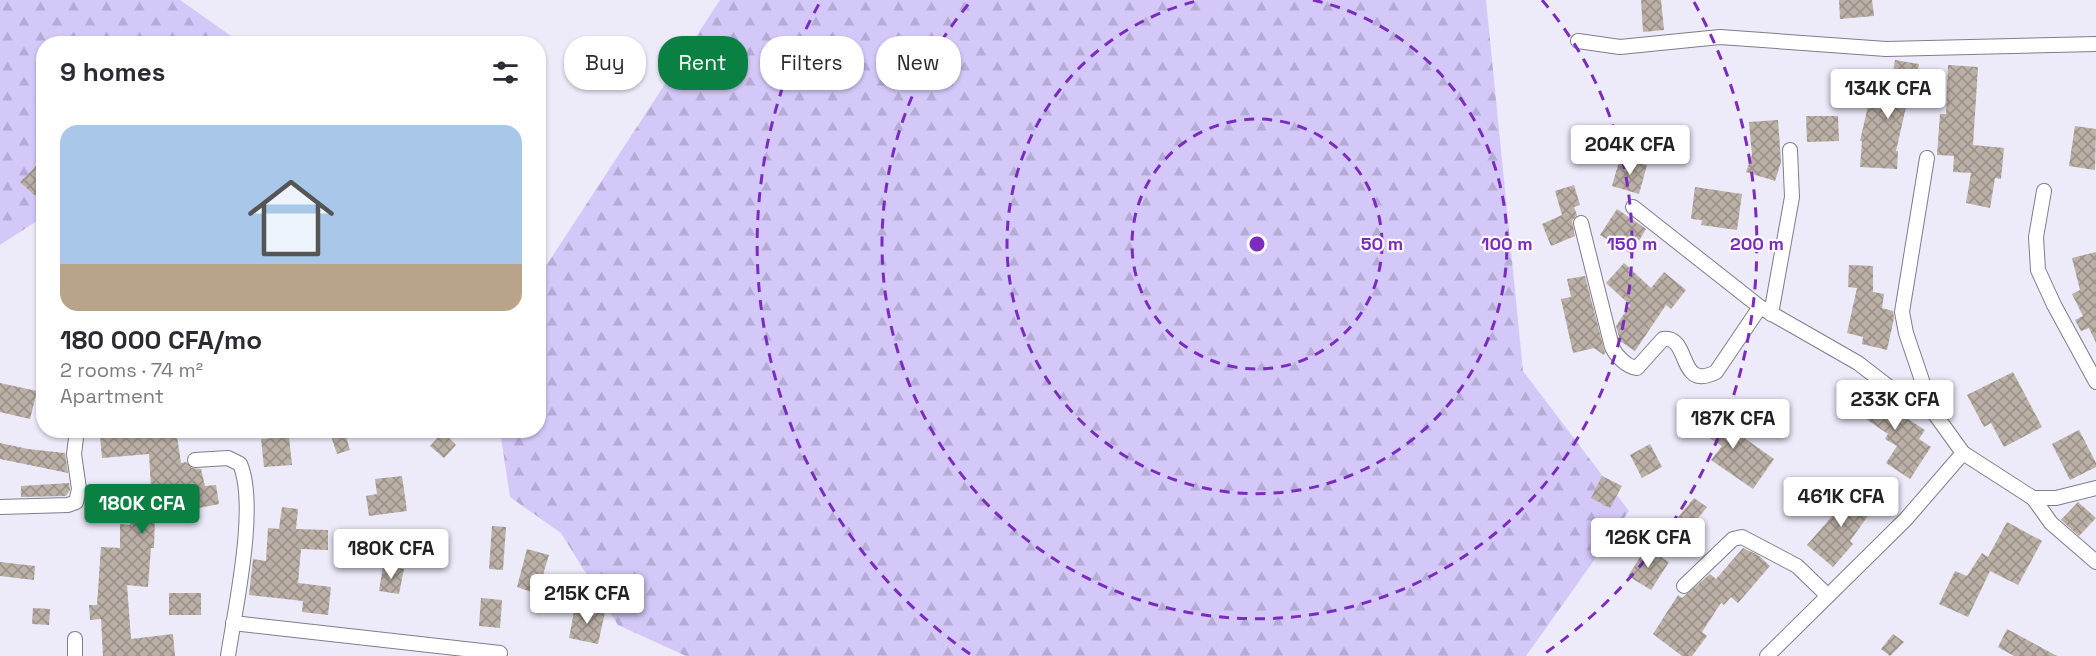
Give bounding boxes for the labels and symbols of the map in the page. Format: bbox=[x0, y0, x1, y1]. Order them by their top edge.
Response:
pin: 134K CFA bbox=[1826, 69, 1950, 120]
pin: 204K CFA bbox=[1568, 125, 1692, 176]
text: 50 m bbox=[1361, 232, 1403, 255]
text: 100 m bbox=[1481, 232, 1533, 255]
text: 150 m bbox=[1607, 232, 1657, 255]
text: 200 m bbox=[1730, 232, 1784, 255]
centre of rings bbox=[1247, 234, 1267, 254]
pin: 233K CFA bbox=[1833, 380, 1957, 431]
pin: 187K CFA bbox=[1671, 399, 1795, 450]
pin: 461K CFA bbox=[1779, 477, 1903, 528]
pin: 180K CFA bbox=[80, 484, 204, 535]
pin: 126K CFA bbox=[1586, 518, 1710, 569]
pin: 180K CFA bbox=[329, 529, 453, 580]
pin: 215K CFA bbox=[525, 574, 649, 625]

